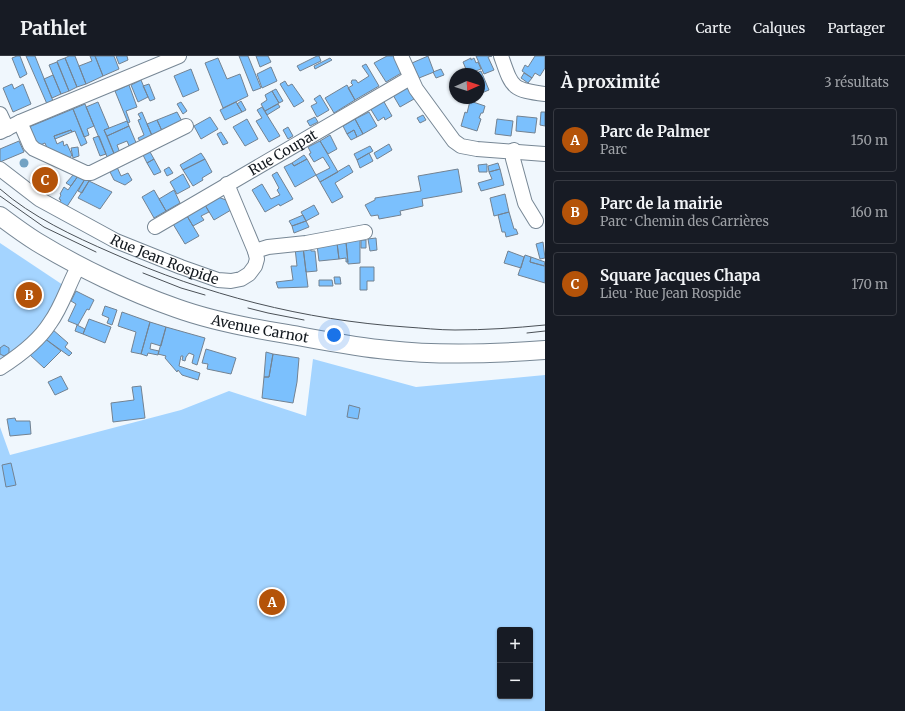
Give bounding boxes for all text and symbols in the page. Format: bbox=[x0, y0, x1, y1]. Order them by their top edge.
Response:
text: Pathlet bbox=[20, 16, 87, 40]
text: Carte bbox=[695, 19, 731, 37]
text: Calques bbox=[753, 19, 805, 37]
text: Partager bbox=[827, 19, 885, 37]
north arrow bbox=[449, 68, 485, 104]
text: À proximité bbox=[561, 71, 660, 93]
text: 3 résultats bbox=[824, 74, 889, 91]
text: Parc de Palmer bbox=[600, 122, 710, 141]
street label: Rue Coupat bbox=[245, 125, 321, 179]
text: A bbox=[570, 132, 580, 149]
text: 150 m bbox=[851, 132, 888, 149]
text: Parc bbox=[600, 141, 627, 158]
pin: C bbox=[32, 165, 58, 195]
text: Parc de la mairie bbox=[600, 194, 722, 213]
text: B bbox=[570, 204, 580, 221]
text: 160 m bbox=[850, 204, 888, 221]
text: Parc · Chemin des Carrières bbox=[600, 213, 769, 230]
street label: Rue Jean Rospide bbox=[107, 231, 221, 289]
text: Square Jacques Chapa bbox=[600, 266, 760, 285]
text: C bbox=[571, 276, 579, 293]
text: 170 m bbox=[851, 276, 888, 293]
pin: B bbox=[16, 280, 42, 310]
text: Lieu · Rue Jean Rospide bbox=[600, 285, 741, 302]
street label: Avenue Carnot bbox=[209, 310, 311, 347]
your location bbox=[324, 325, 344, 345]
pin: A bbox=[259, 587, 285, 617]
map controls bbox=[497, 627, 533, 699]
button: + bbox=[497, 627, 533, 663]
button: − bbox=[497, 663, 533, 699]

